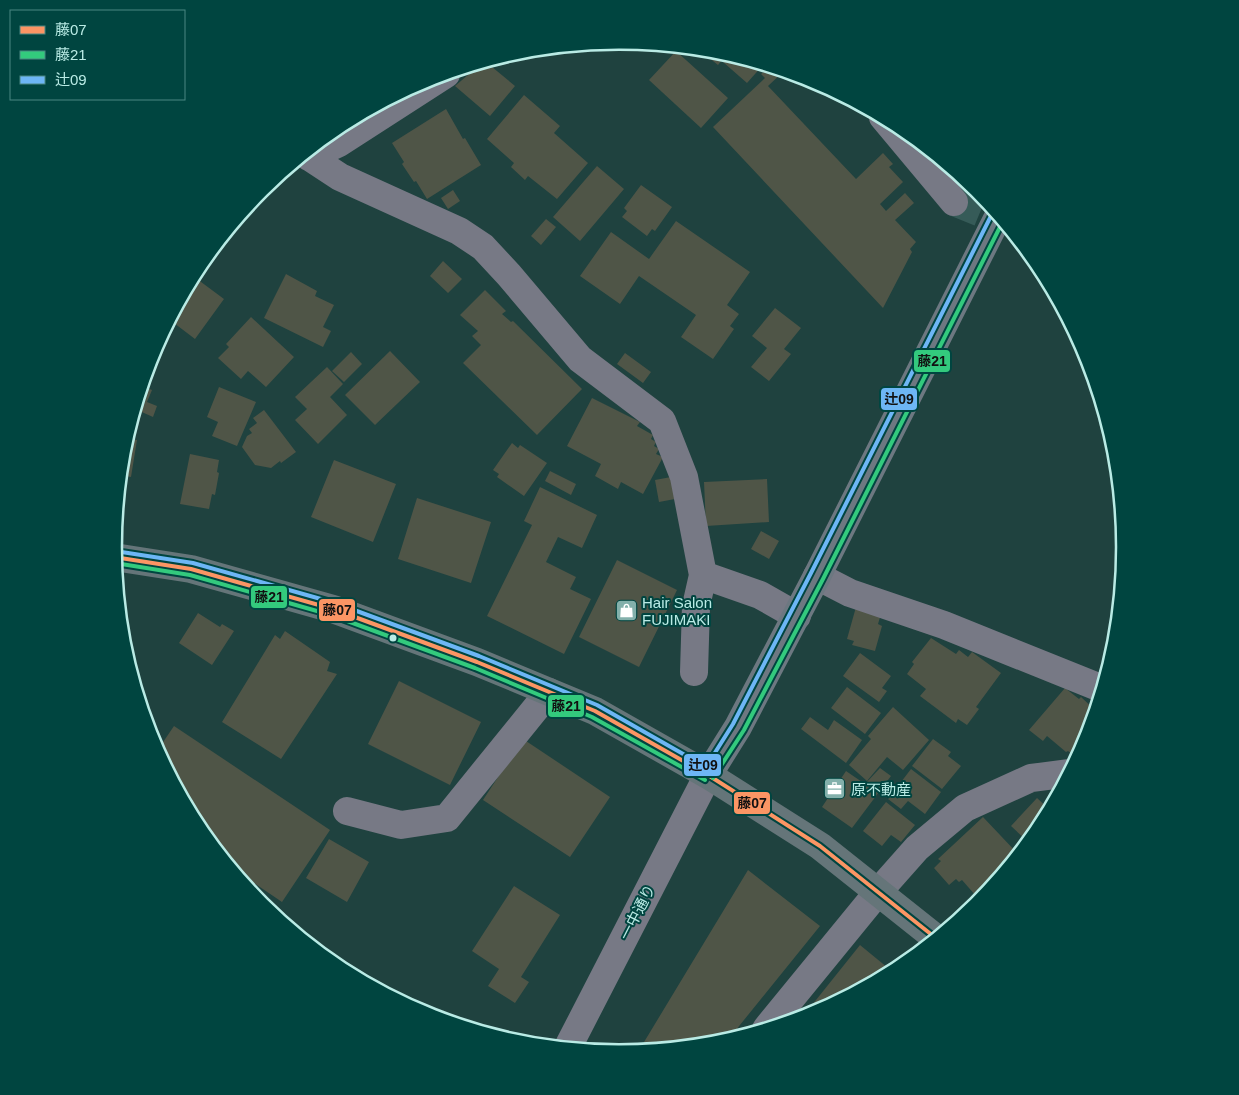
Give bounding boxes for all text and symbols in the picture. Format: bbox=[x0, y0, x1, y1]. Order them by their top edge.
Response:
legend bbox=[10, 10, 185, 100]
text: 藤07 bbox=[55, 21, 87, 38]
text: 藤21 bbox=[55, 46, 87, 63]
text: 辻09 bbox=[55, 71, 87, 88]
line badge: 藤21 bbox=[913, 349, 951, 373]
text: 藤21 bbox=[917, 353, 947, 369]
line badge: 辻09 bbox=[880, 387, 918, 411]
text: 辻09 bbox=[884, 391, 914, 407]
line badge: 藤21 bbox=[250, 585, 288, 609]
text: 藤21 bbox=[254, 589, 284, 605]
place label: Hair Salon FUJIMAKI bbox=[642, 594, 712, 628]
line badge: 藤07 bbox=[318, 598, 356, 622]
shop icon: Hair Salon FUJIMAKI bbox=[614, 599, 638, 623]
text: 藤07 bbox=[322, 602, 352, 618]
unlabelled marker bbox=[388, 633, 398, 643]
line badge: 藤21 bbox=[547, 694, 585, 718]
text: 藤21 bbox=[551, 698, 581, 714]
line badge: 辻09 bbox=[683, 753, 722, 777]
text: 辻09 bbox=[688, 757, 718, 773]
office icon: 原不動産 bbox=[823, 777, 847, 801]
place label: 原不動産 bbox=[851, 781, 911, 798]
line badge: 藤07 bbox=[733, 791, 771, 815]
text: 藤07 bbox=[737, 795, 767, 811]
street label: 一中通り bbox=[616, 881, 658, 943]

